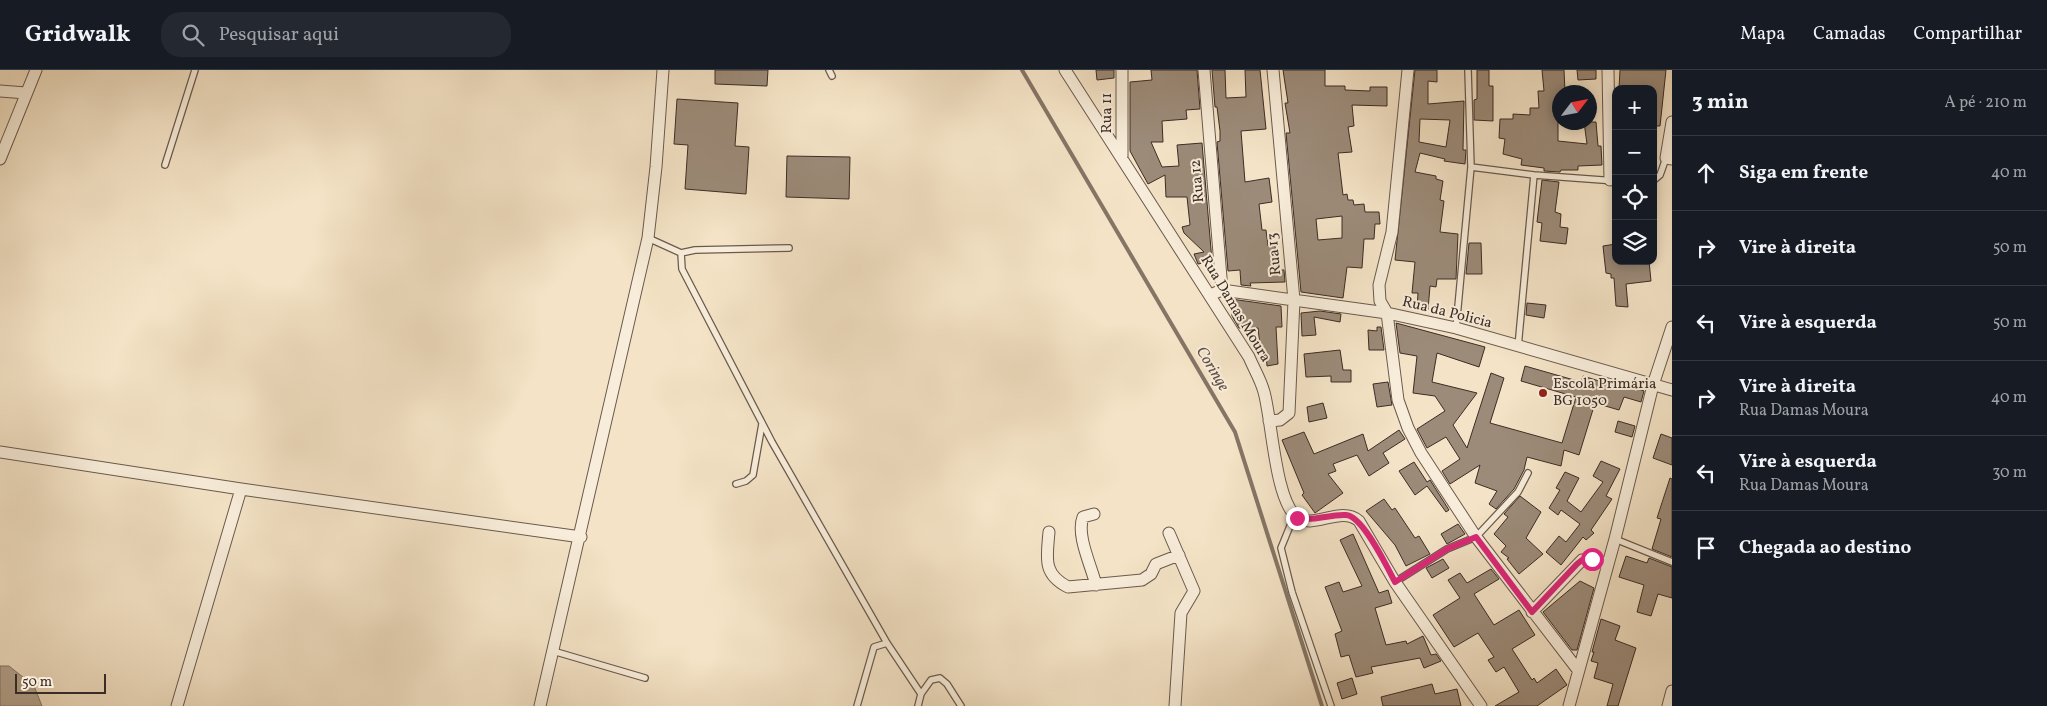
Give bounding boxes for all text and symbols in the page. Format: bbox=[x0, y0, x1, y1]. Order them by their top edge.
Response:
search box bbox=[161, 12, 511, 57]
text: Gridwalk bbox=[25, 18, 131, 52]
icon: search bbox=[179, 21, 207, 49]
text: Pesquisar aqui bbox=[219, 22, 339, 48]
text: Mapa bbox=[1740, 22, 1785, 47]
text: Camadas bbox=[1813, 22, 1886, 47]
text: Compartilhar bbox=[1914, 22, 2022, 47]
north arrow bbox=[1552, 85, 1597, 130]
map controls bbox=[1612, 85, 1657, 265]
button: + bbox=[1612, 85, 1657, 130]
text: 3 min bbox=[1692, 88, 1748, 117]
text: A pé · 210 m bbox=[1944, 92, 2027, 114]
street label: Rua 11 bbox=[1097, 93, 1118, 133]
button: − bbox=[1612, 130, 1657, 175]
street label: Rua 12 bbox=[1186, 159, 1210, 203]
icon: ahead bbox=[1692, 159, 1720, 187]
text: Siga em frente bbox=[1739, 160, 1868, 186]
text: 40 m bbox=[1991, 162, 2027, 184]
button: locate bbox=[1612, 175, 1657, 220]
button: layers bbox=[1612, 220, 1657, 265]
street label: Rua 13 bbox=[1263, 232, 1287, 276]
icon: right bbox=[1692, 234, 1720, 262]
text: Vire à direita bbox=[1739, 235, 1856, 261]
text: 50 m bbox=[1993, 237, 2027, 259]
street label: Rua Damas Moura bbox=[1195, 251, 1275, 367]
street label: Rua da Policia bbox=[1400, 292, 1494, 334]
icon: left bbox=[1692, 309, 1720, 337]
text: Vire à esquerda bbox=[1739, 310, 1877, 336]
text: 50 m bbox=[1993, 312, 2027, 334]
water label: Coringe bbox=[1190, 342, 1234, 396]
place label: Escola Primária BG 1050 bbox=[1553, 374, 1656, 412]
text: Vire à direita bbox=[1739, 374, 1856, 400]
icon: right bbox=[1692, 384, 1720, 412]
marker: Escola Primária BG 1050 bbox=[1537, 387, 1549, 399]
text: 40 m bbox=[1991, 387, 2027, 409]
text: Rua Damas Moura bbox=[1739, 400, 1869, 422]
text: Vire à esquerda bbox=[1739, 449, 1877, 475]
icon: left bbox=[1692, 459, 1720, 487]
text: 30 m bbox=[1992, 462, 2027, 484]
text: Rua Damas Moura bbox=[1739, 475, 1869, 497]
route end bbox=[1286, 507, 1309, 530]
icon: arrive bbox=[1692, 534, 1720, 562]
text: Chegada ao destino bbox=[1739, 535, 1911, 561]
route start bbox=[1581, 548, 1604, 571]
scale bar bbox=[15, 671, 106, 694]
text: 50 m bbox=[22, 673, 52, 692]

